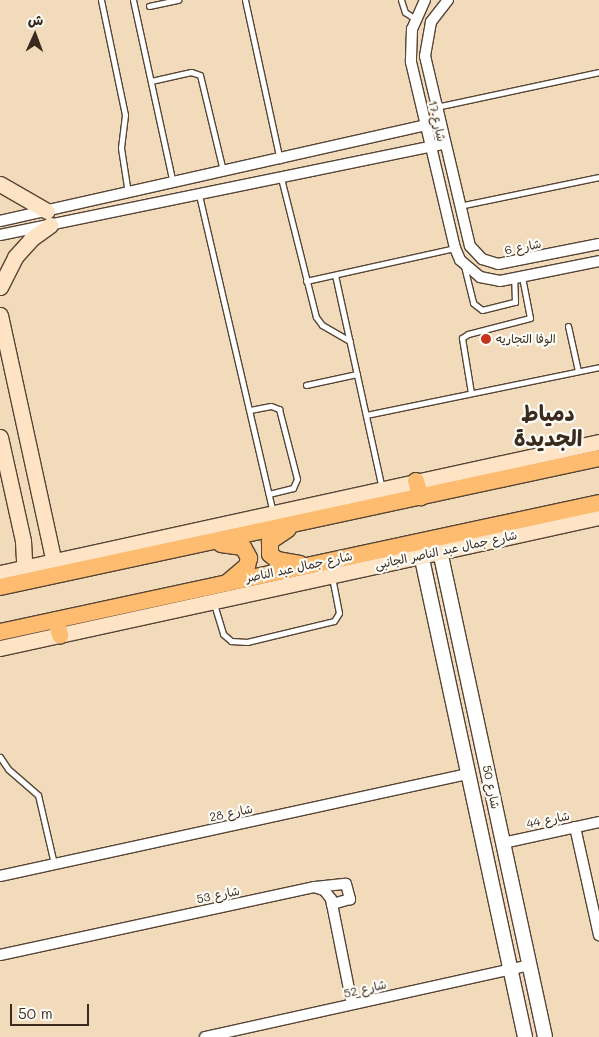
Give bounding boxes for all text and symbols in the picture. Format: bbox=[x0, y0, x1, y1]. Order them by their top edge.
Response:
north arrow bbox=[10, 10, 60, 60]
text: ش bbox=[28, 10, 44, 29]
street label: شارع 17 bbox=[425, 99, 449, 143]
street label: شارع 6 bbox=[503, 236, 543, 258]
place label: الوفا التجاريه bbox=[496, 332, 556, 346]
marker: الوفا التجاريه bbox=[480, 333, 492, 345]
district label: دمياط الجديدة bbox=[514, 399, 582, 451]
street label: شارع جمال عبد الناصر الجانبى bbox=[373, 528, 519, 572]
street label: شارع جمال عبد الناصر bbox=[244, 549, 354, 585]
street label: شارع 50 bbox=[479, 764, 503, 810]
street label: شارع 28 bbox=[208, 801, 254, 825]
street label: شارع 44 bbox=[525, 808, 571, 832]
street label: شارع 53 bbox=[195, 883, 241, 907]
street label: شارع 52 bbox=[342, 977, 388, 1001]
scale bar bbox=[12, 994, 91, 1026]
text: 50 m bbox=[18, 1003, 53, 1023]

